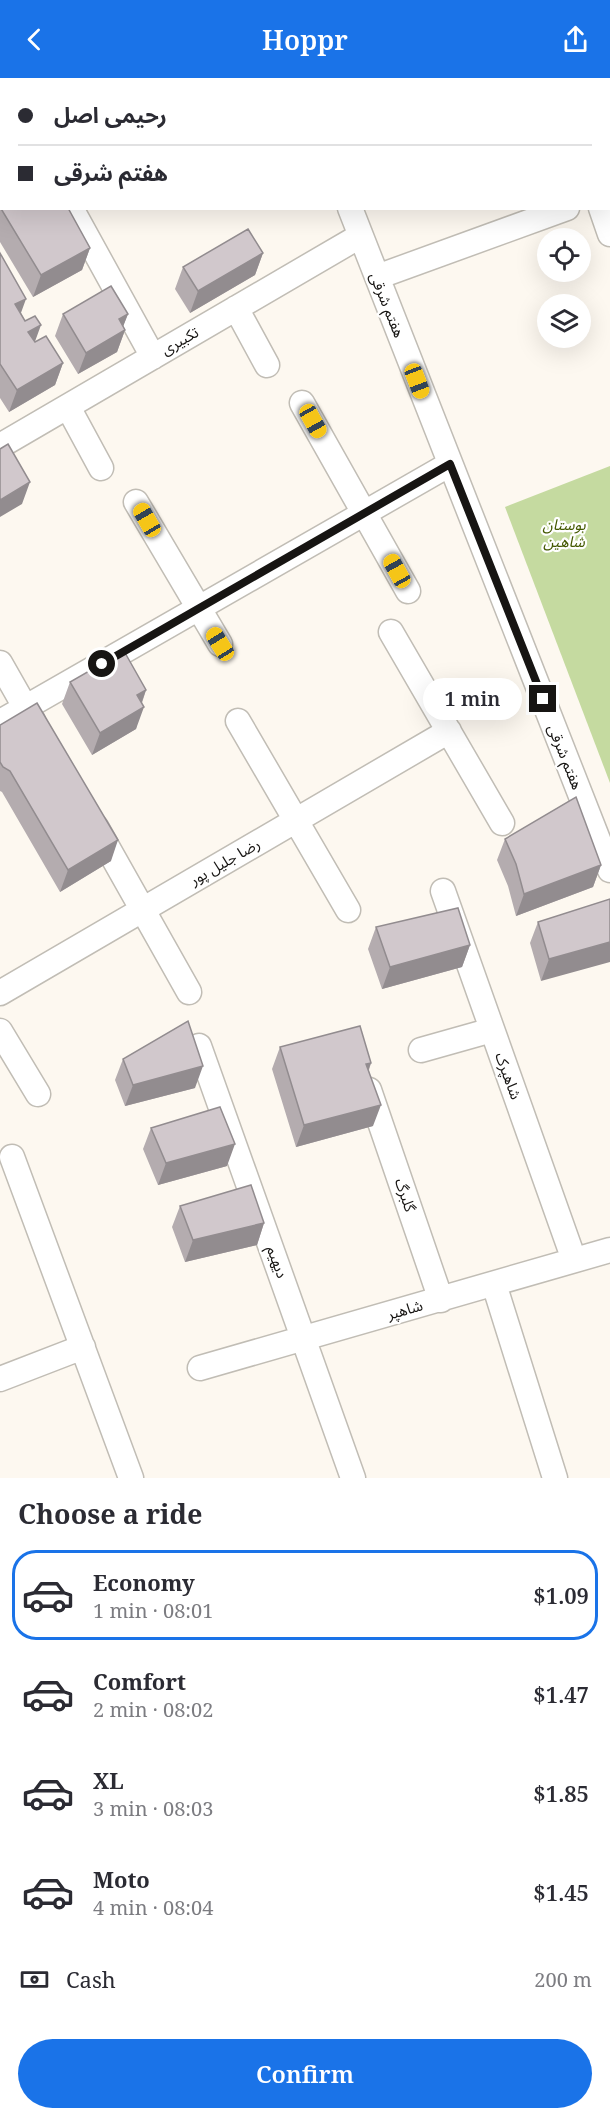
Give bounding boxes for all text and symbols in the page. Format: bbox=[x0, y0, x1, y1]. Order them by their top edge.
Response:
text: Hoppr bbox=[262, 21, 348, 58]
icon: back bbox=[18, 23, 51, 56]
icon: share bbox=[559, 23, 592, 56]
text: رحیمی اصل bbox=[54, 99, 167, 129]
text: هفتم شرقی bbox=[54, 157, 168, 187]
map controls bbox=[537, 228, 591, 348]
button: locate bbox=[537, 228, 591, 282]
street label: هفتم شرقی bbox=[364, 269, 410, 341]
button: layers bbox=[537, 294, 591, 348]
street label: تکبیری bbox=[157, 321, 202, 359]
car bbox=[402, 361, 432, 401]
car bbox=[296, 401, 330, 441]
car bbox=[130, 500, 164, 540]
park label: بوستان شاهین bbox=[542, 514, 587, 551]
car bbox=[380, 551, 414, 591]
car bbox=[203, 624, 237, 664]
route start bbox=[88, 650, 115, 677]
callout: 1 min bbox=[423, 678, 522, 720]
text: 1 min bbox=[445, 685, 500, 712]
route end bbox=[529, 685, 556, 712]
street label: هفتم شرقی bbox=[542, 721, 588, 793]
street label: رضا جلیل پور bbox=[185, 833, 264, 891]
street label: شاهپرک bbox=[490, 1049, 527, 1103]
street label: گلبرگ bbox=[391, 1175, 421, 1215]
street label: دیهیم bbox=[261, 1243, 293, 1281]
street label: شاهپر bbox=[384, 1294, 425, 1325]
text: Choose a ride bbox=[18, 1495, 203, 1532]
text: Economy bbox=[93, 1567, 195, 1597]
icon: car bbox=[21, 1568, 75, 1622]
text: $1.09 bbox=[533, 1580, 589, 1610]
text: 1 min · 08:01 bbox=[93, 1597, 213, 1624]
text: Comfort bbox=[93, 1666, 186, 1696]
icon: car bbox=[21, 1667, 75, 1721]
text: $1.47 bbox=[533, 1679, 589, 1709]
text: 2 min · 08:02 bbox=[93, 1696, 213, 1723]
text: XL bbox=[93, 1765, 124, 1795]
icon: car bbox=[21, 1766, 75, 1820]
text: $1.85 bbox=[533, 1778, 589, 1808]
text: 3 min · 08:03 bbox=[93, 1795, 213, 1822]
text: Moto bbox=[93, 1864, 150, 1894]
icon: car bbox=[21, 1865, 75, 1919]
text: $1.45 bbox=[533, 1877, 589, 1907]
text: 4 min · 08:04 bbox=[93, 1894, 213, 1921]
icon: cash bbox=[18, 1963, 51, 1996]
text: Cash bbox=[66, 1964, 116, 1994]
text: 200 m bbox=[534, 1966, 592, 1993]
button: Confirm bbox=[18, 2039, 592, 2108]

